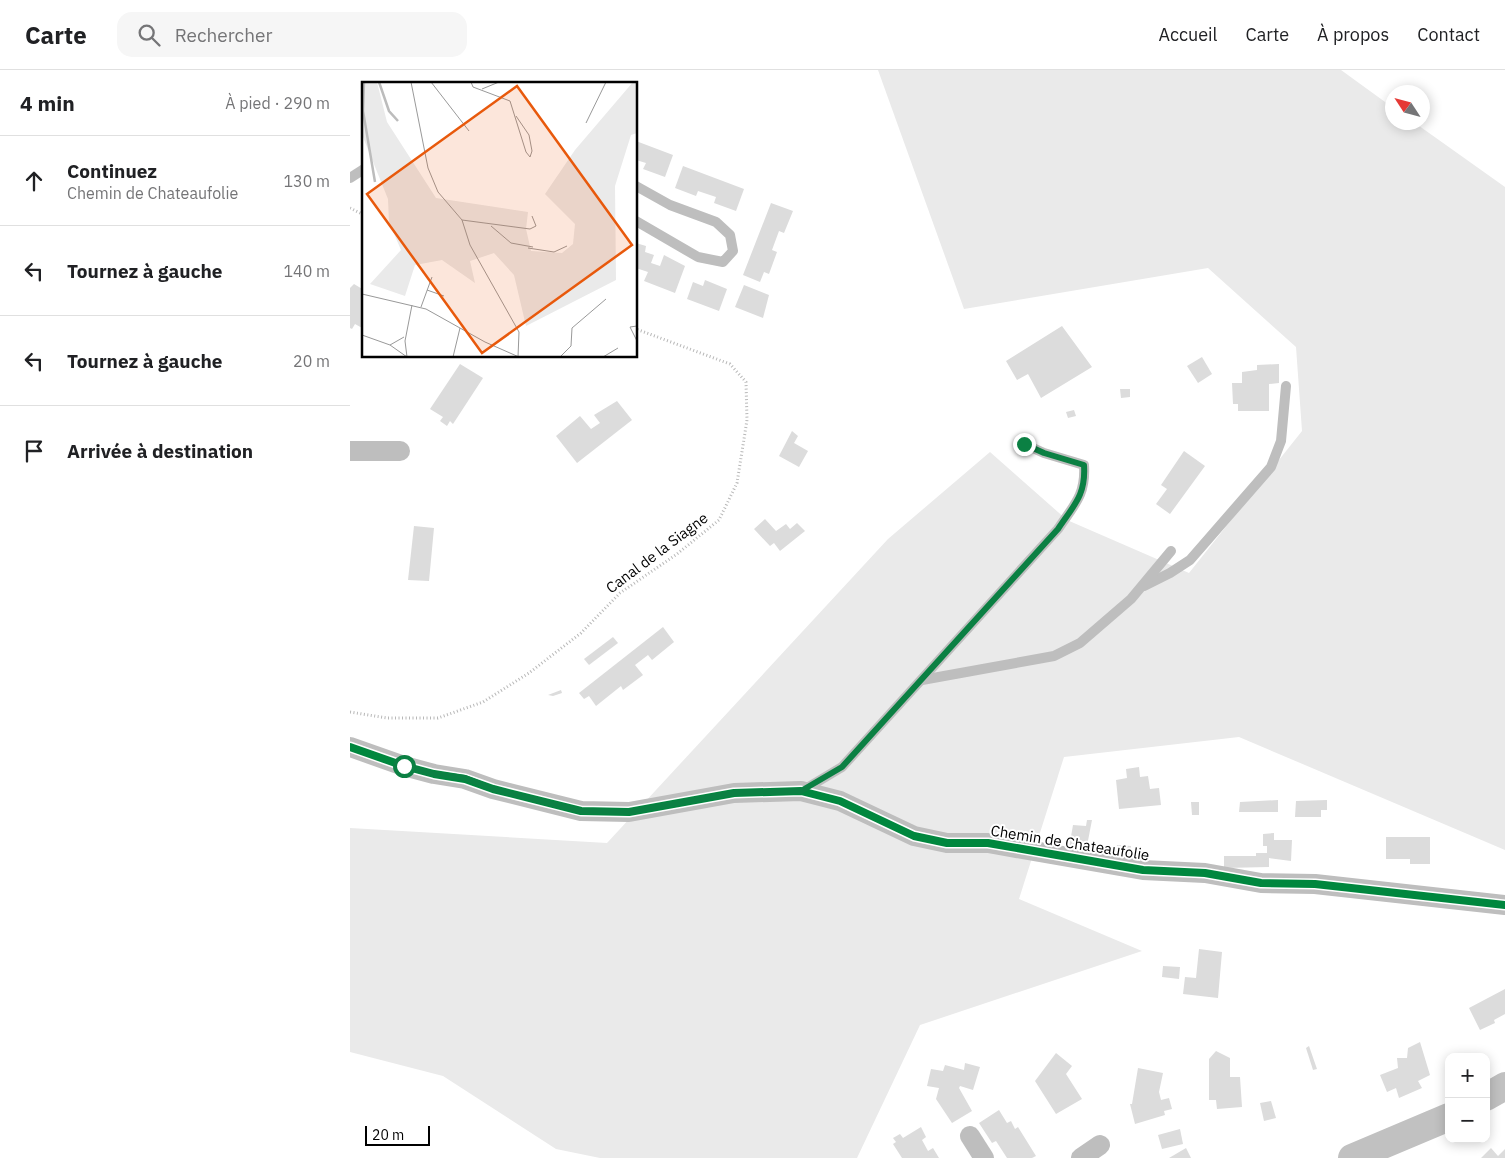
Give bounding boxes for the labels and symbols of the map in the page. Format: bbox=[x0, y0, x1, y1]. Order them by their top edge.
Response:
inset map bbox=[362, 82, 638, 358]
north arrow bbox=[1385, 85, 1430, 130]
route end bbox=[1013, 433, 1036, 456]
street label: Canal de la Siagne bbox=[602, 508, 711, 597]
route start bbox=[393, 755, 416, 778]
street label: Chemin de Chateaufolie bbox=[989, 821, 1151, 864]
scale bar bbox=[365, 1123, 430, 1146]

